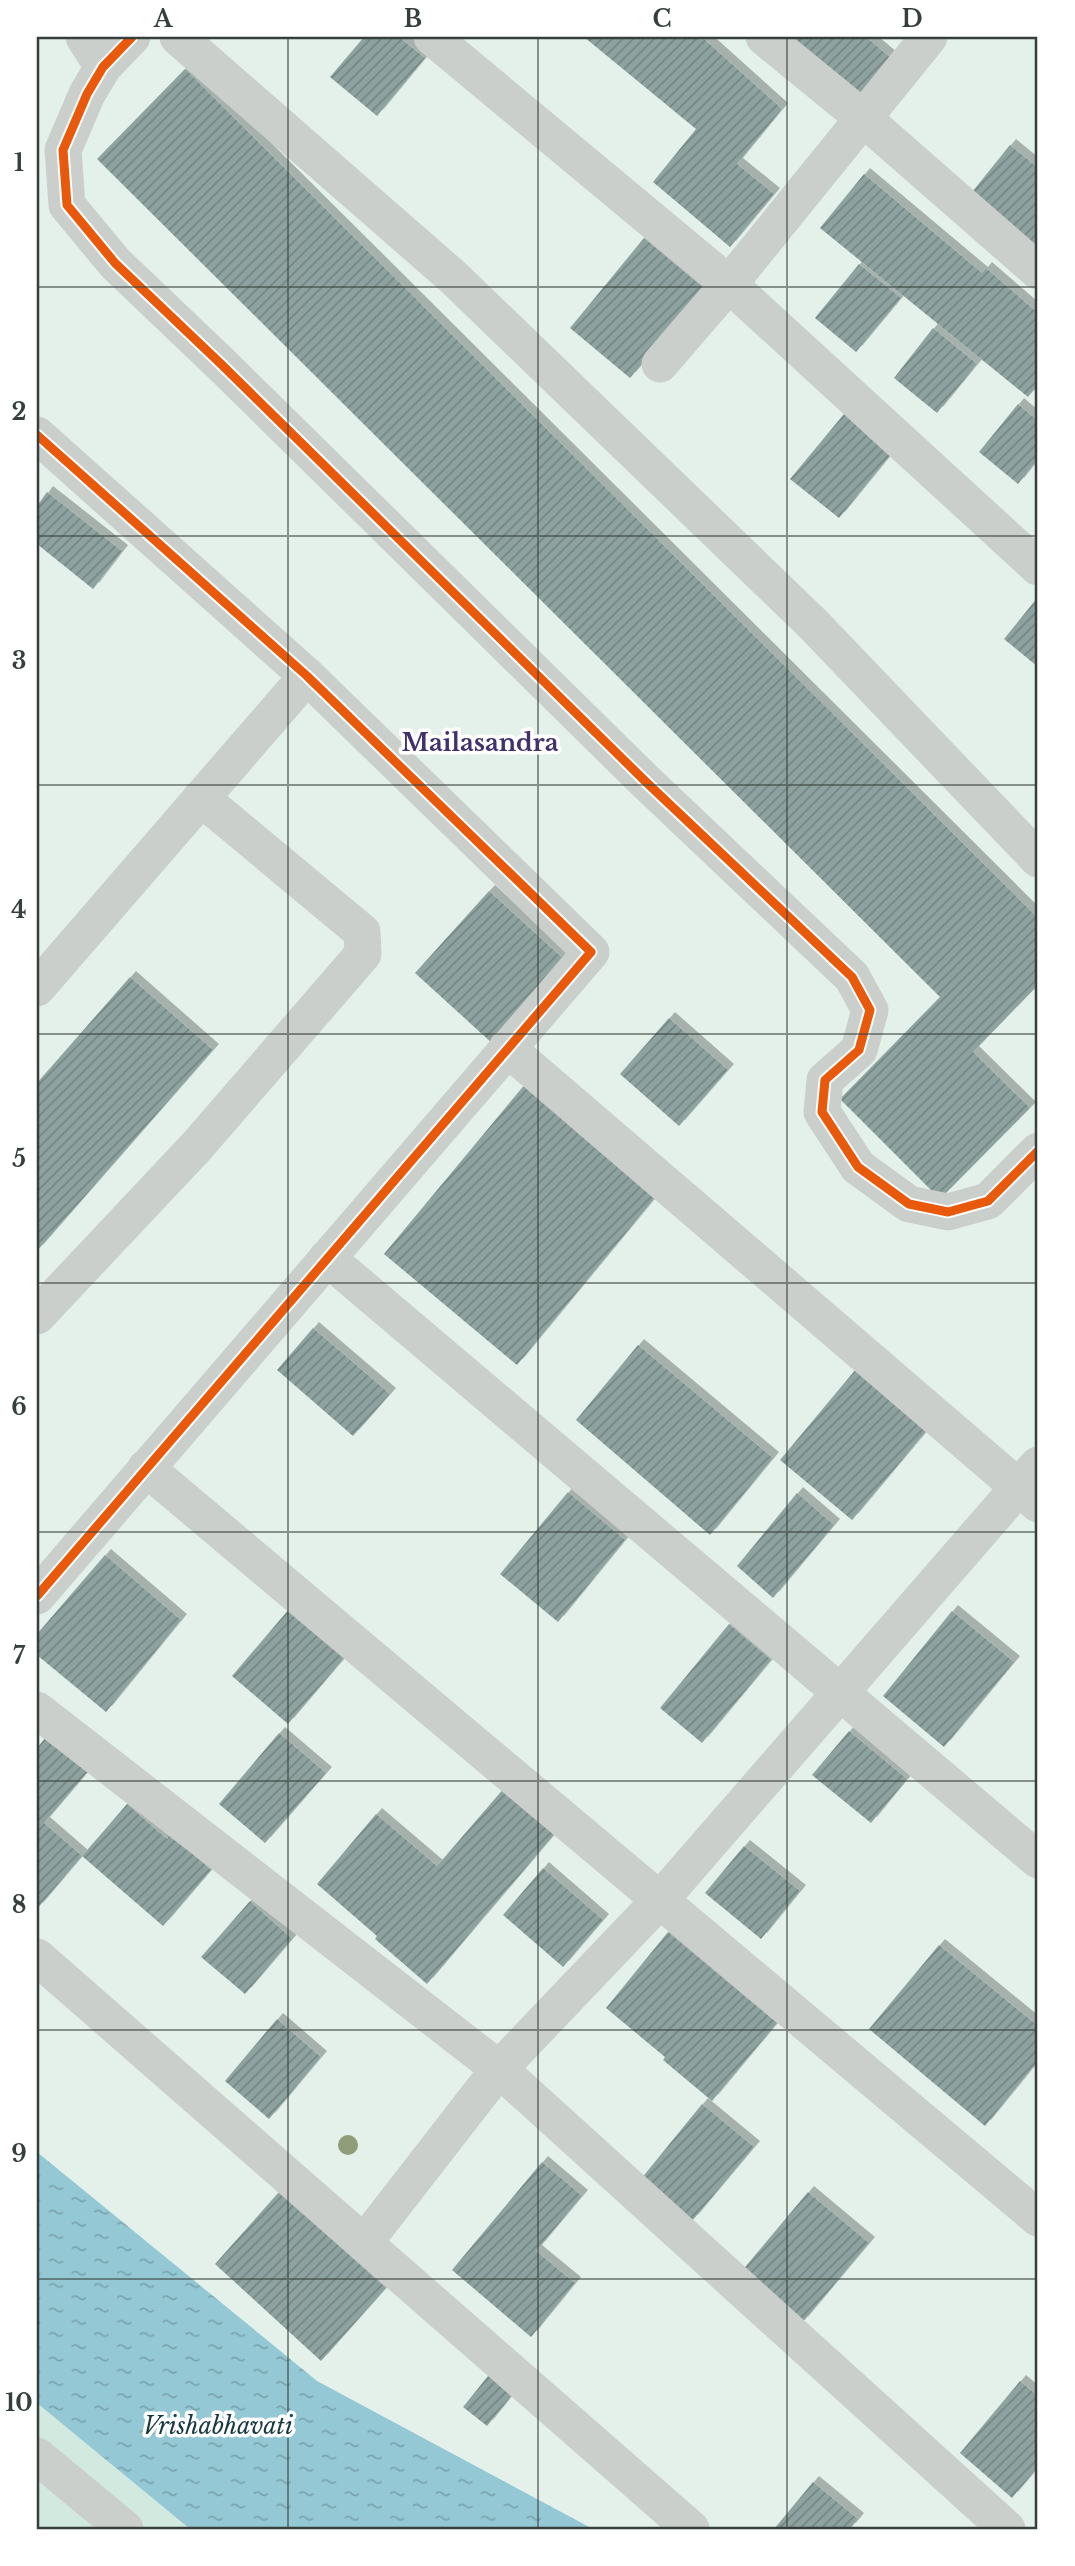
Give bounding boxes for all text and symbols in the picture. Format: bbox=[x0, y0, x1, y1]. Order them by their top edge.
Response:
text: A bbox=[153, 5, 174, 33]
text: B bbox=[404, 5, 422, 33]
text: C bbox=[653, 5, 671, 33]
text: D bbox=[901, 5, 923, 33]
text: 1 bbox=[14, 149, 24, 177]
text: 2 bbox=[12, 398, 26, 426]
text: 3 bbox=[12, 647, 26, 675]
district label: Mailasandra bbox=[401, 728, 559, 757]
text: 4 bbox=[11, 896, 27, 924]
text: 5 bbox=[12, 1145, 26, 1173]
text: 6 bbox=[11, 1393, 27, 1421]
text: 7 bbox=[13, 1642, 26, 1670]
text: 8 bbox=[12, 1891, 26, 1919]
text: 9 bbox=[11, 2140, 27, 2168]
text: 10 bbox=[5, 2389, 33, 2417]
water label: Vrishabhavati bbox=[143, 2412, 293, 2440]

